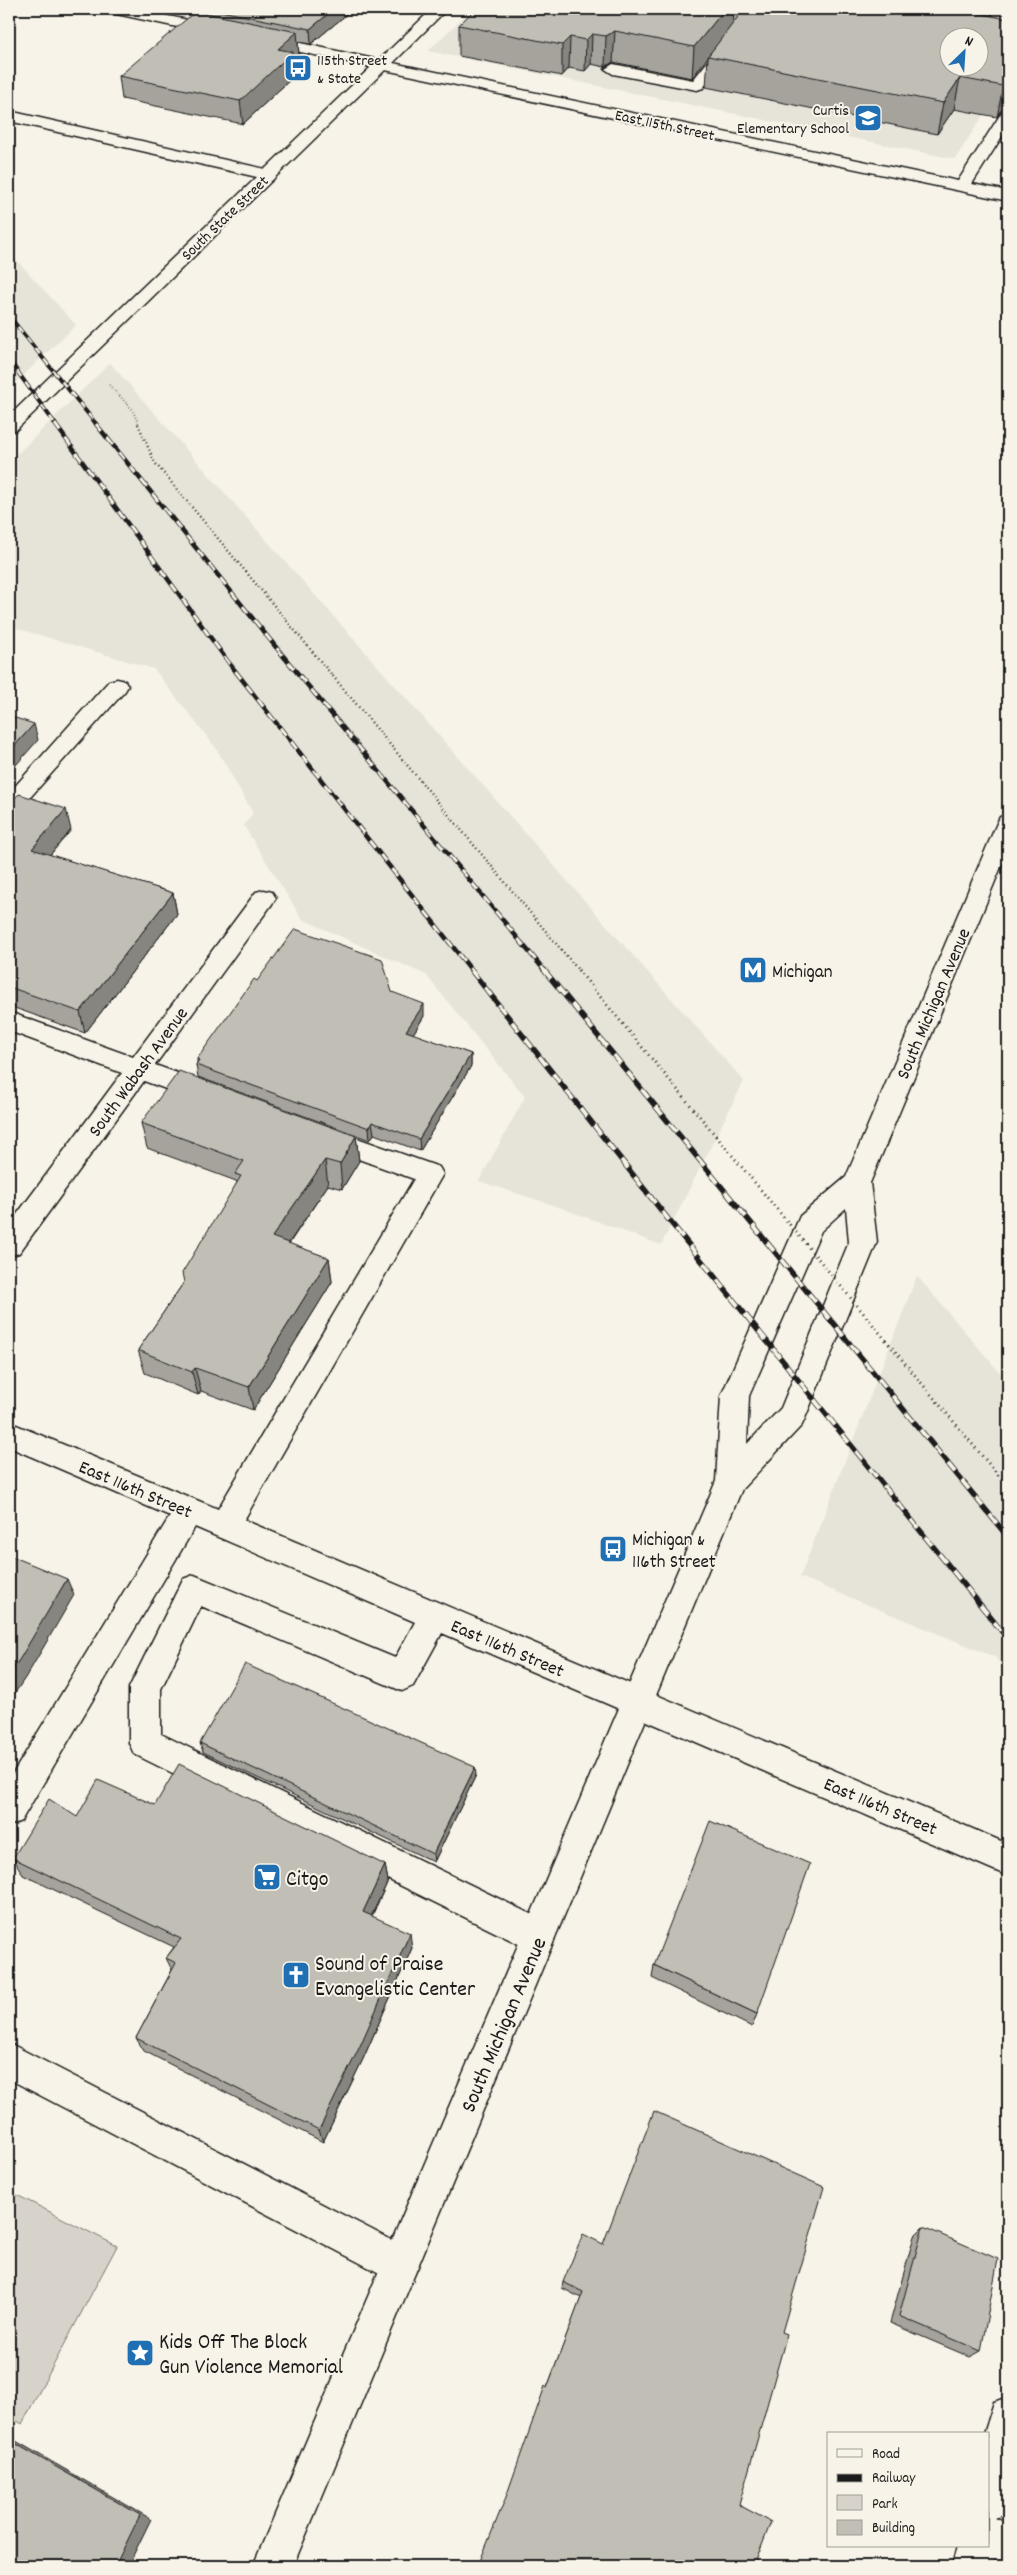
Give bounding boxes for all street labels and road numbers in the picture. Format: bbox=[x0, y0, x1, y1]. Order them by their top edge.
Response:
street label: East 115th Street bbox=[613, 105, 716, 148]
street label: South State Street bbox=[177, 171, 275, 267]
street label: South Michigan Avenue bbox=[891, 925, 979, 1084]
street label: South Wabash Avenue bbox=[83, 1002, 196, 1144]
street label: East 116th Street bbox=[74, 1455, 195, 1527]
street label: East 116th Street bbox=[446, 1614, 567, 1686]
street label: East 116th Street bbox=[819, 1772, 940, 1844]
street label: South Michigan Avenue bbox=[454, 1933, 556, 2118]

